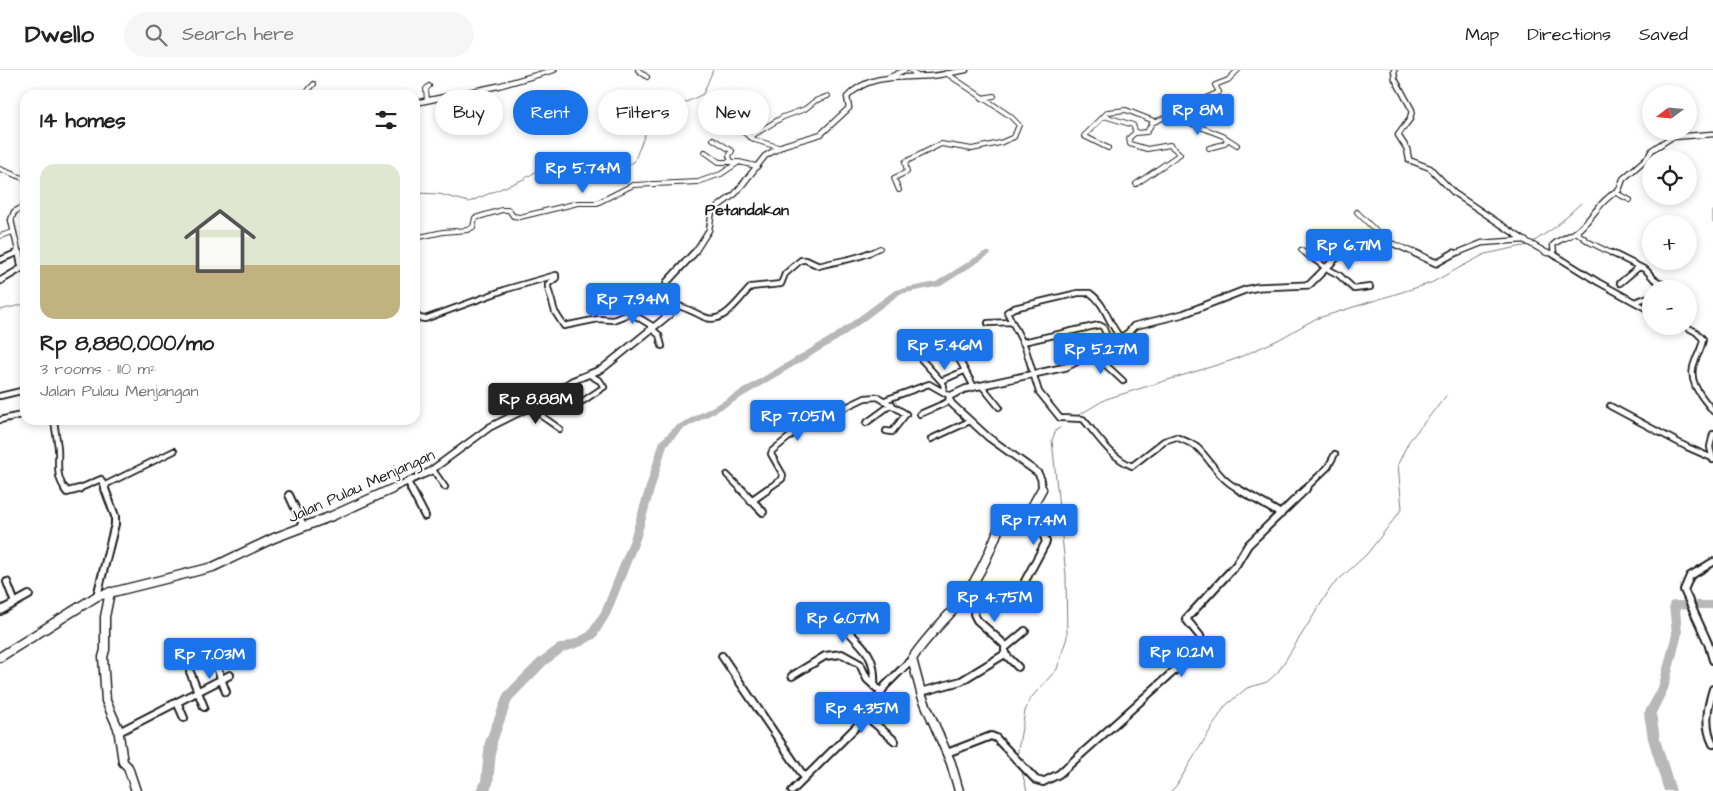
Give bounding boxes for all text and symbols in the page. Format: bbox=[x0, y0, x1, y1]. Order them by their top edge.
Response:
search box bbox=[124, 12, 474, 57]
text: Dwello bbox=[25, 18, 94, 52]
icon: search bbox=[142, 21, 170, 49]
text: Search here bbox=[182, 21, 294, 48]
text: Map bbox=[1465, 22, 1499, 47]
text: Directions bbox=[1527, 22, 1611, 47]
text: Saved bbox=[1639, 22, 1688, 47]
north arrow bbox=[1642, 85, 1698, 140]
map controls bbox=[1642, 85, 1697, 335]
chip: Buy bbox=[435, 90, 503, 135]
chip: Rent bbox=[513, 90, 588, 135]
chip: Filters bbox=[598, 90, 688, 135]
chip: New bbox=[698, 90, 769, 135]
pin: Rp 8M bbox=[1163, 93, 1233, 136]
text: Rp 8M bbox=[1173, 99, 1223, 121]
text: 14 homes bbox=[40, 106, 126, 135]
icon: filters bbox=[372, 106, 400, 134]
button: locate bbox=[1642, 150, 1697, 205]
pin: Rp 5.74M bbox=[531, 152, 635, 194]
text: Rp 5.74M bbox=[546, 157, 620, 179]
icon: home bbox=[175, 196, 265, 286]
district label: Petandakan bbox=[705, 199, 789, 221]
button: + bbox=[1642, 215, 1697, 270]
pin: Rp 6.71M bbox=[1297, 228, 1401, 271]
text: Rp 6.71M bbox=[1317, 234, 1381, 256]
button: − bbox=[1642, 280, 1697, 335]
pin: Rp 7.94M bbox=[581, 282, 685, 325]
text: Rp 7.94M bbox=[597, 288, 669, 310]
pin: Rp 5.46M bbox=[893, 328, 997, 371]
text: Rp 8,880,000/mo bbox=[40, 329, 214, 358]
pin: Rp 5.27M bbox=[1049, 332, 1153, 375]
text: Rp 5.46M bbox=[908, 334, 982, 356]
text: Rp 5.27M bbox=[1065, 338, 1137, 360]
text: 3 rooms · 110 m² bbox=[40, 358, 156, 380]
text: Jalan Pulau Menjangan bbox=[40, 380, 198, 402]
pin: Rp 8.88M bbox=[484, 382, 588, 425]
text: Rp 8.88M bbox=[499, 388, 573, 410]
pin: Rp 7.05M bbox=[746, 400, 850, 442]
text: Rp 7.05M bbox=[761, 405, 835, 427]
street label: Jalan Pulau Menjangan bbox=[285, 444, 439, 529]
pin: Rp 17.4M bbox=[982, 504, 1086, 546]
text: Rp 17.4M bbox=[1002, 509, 1066, 531]
pin: Rp 4.75M bbox=[943, 580, 1047, 623]
text: Rp 4.75M bbox=[958, 586, 1032, 608]
pin: Rp 6.07M bbox=[791, 602, 895, 644]
text: Rp 6.07M bbox=[807, 607, 879, 629]
pin: Rp 10.2M bbox=[1130, 636, 1234, 678]
pin: Rp 7.03M bbox=[158, 638, 262, 680]
text: Rp 10.2M bbox=[1150, 641, 1214, 663]
text: Rp 7.03M bbox=[175, 643, 245, 665]
pin: Rp 4.35M bbox=[810, 692, 914, 734]
text: Rp 4.35M bbox=[826, 697, 898, 719]

